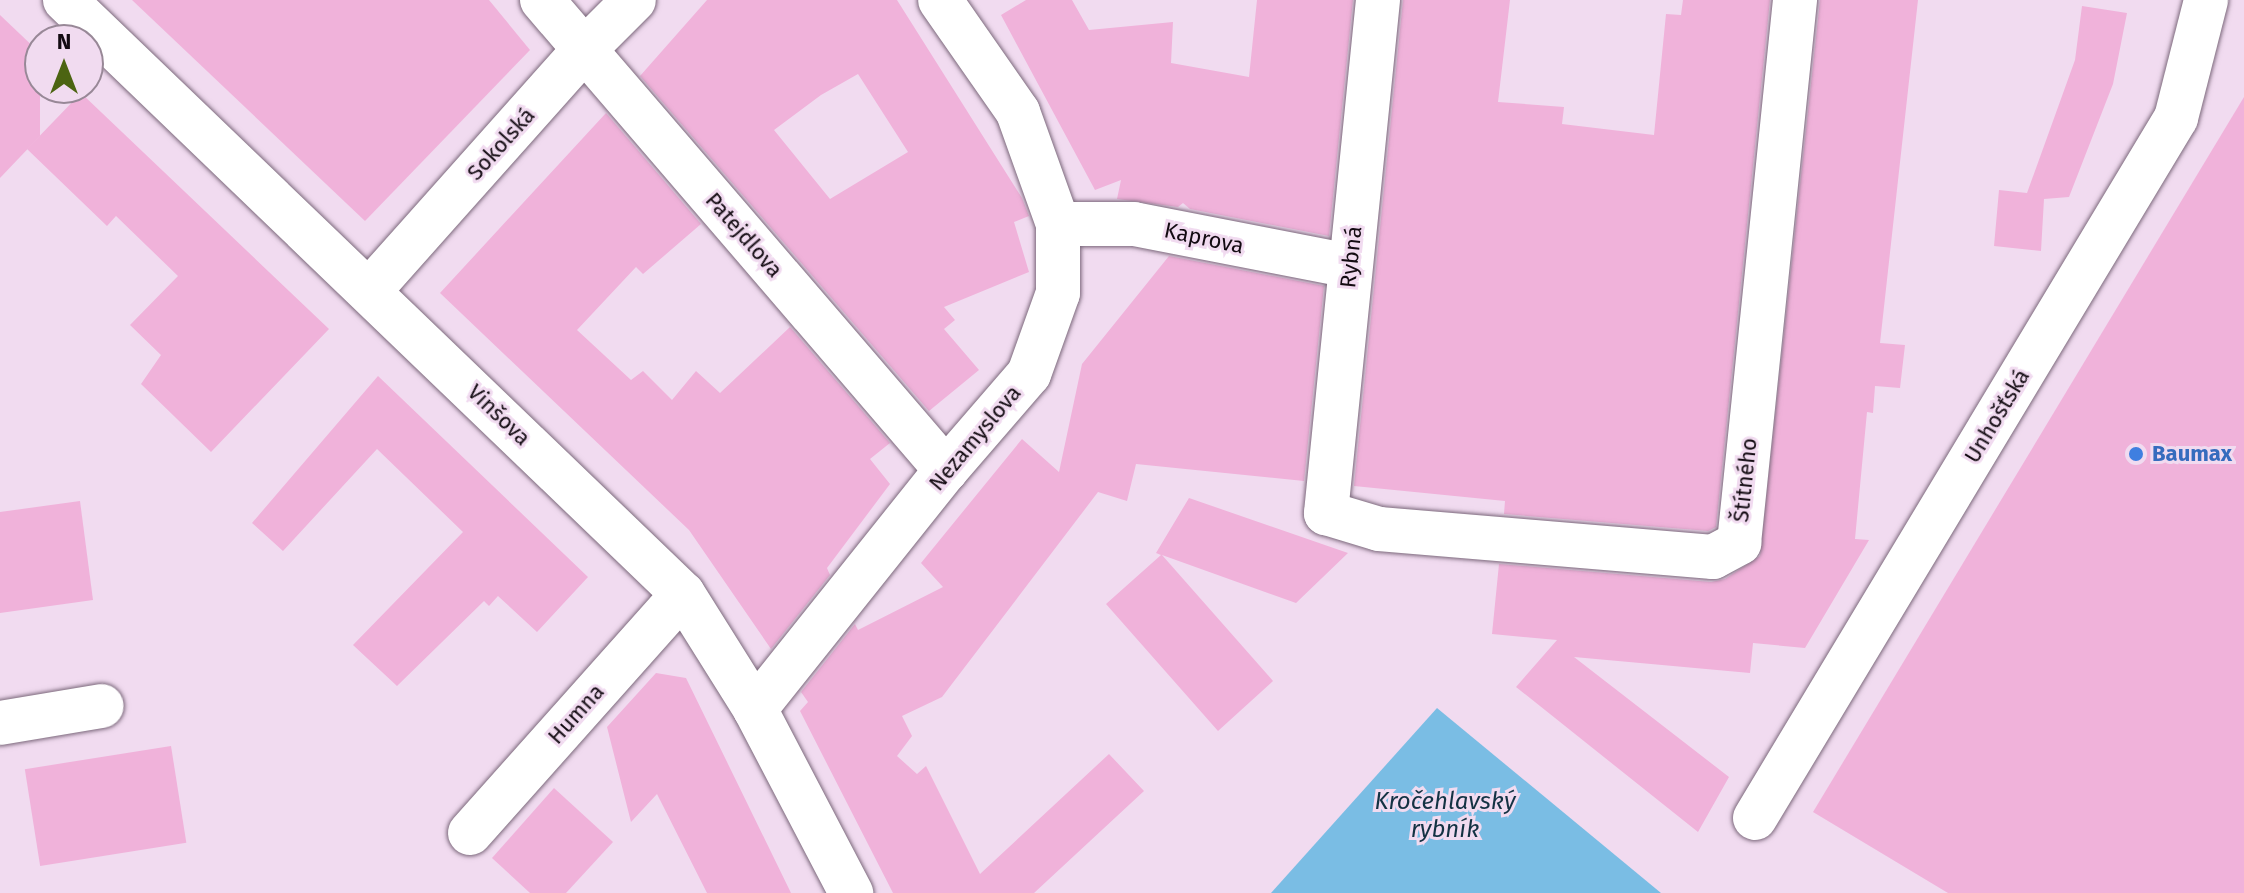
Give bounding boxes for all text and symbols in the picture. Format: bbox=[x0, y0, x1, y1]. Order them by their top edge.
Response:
north arrow bbox=[24, 24, 104, 104]
text: N bbox=[57, 28, 71, 55]
street label: Sokolská bbox=[462, 102, 540, 186]
street label: Patejdlova bbox=[700, 187, 788, 283]
street label: Kaprova bbox=[1162, 217, 1246, 259]
street label: Rybná bbox=[1335, 225, 1367, 289]
street label: Unhošťská bbox=[1959, 364, 2035, 468]
street label: Vinšova bbox=[462, 379, 536, 451]
street label: Nezamyslova bbox=[923, 380, 1027, 496]
street label: Štítného bbox=[1727, 437, 1763, 523]
place label: Baumax bbox=[2152, 441, 2232, 467]
marker: Baumax bbox=[2127, 445, 2145, 463]
street label: Humna bbox=[542, 679, 610, 749]
water label: Kročehlavský rybník bbox=[1374, 788, 1516, 844]

